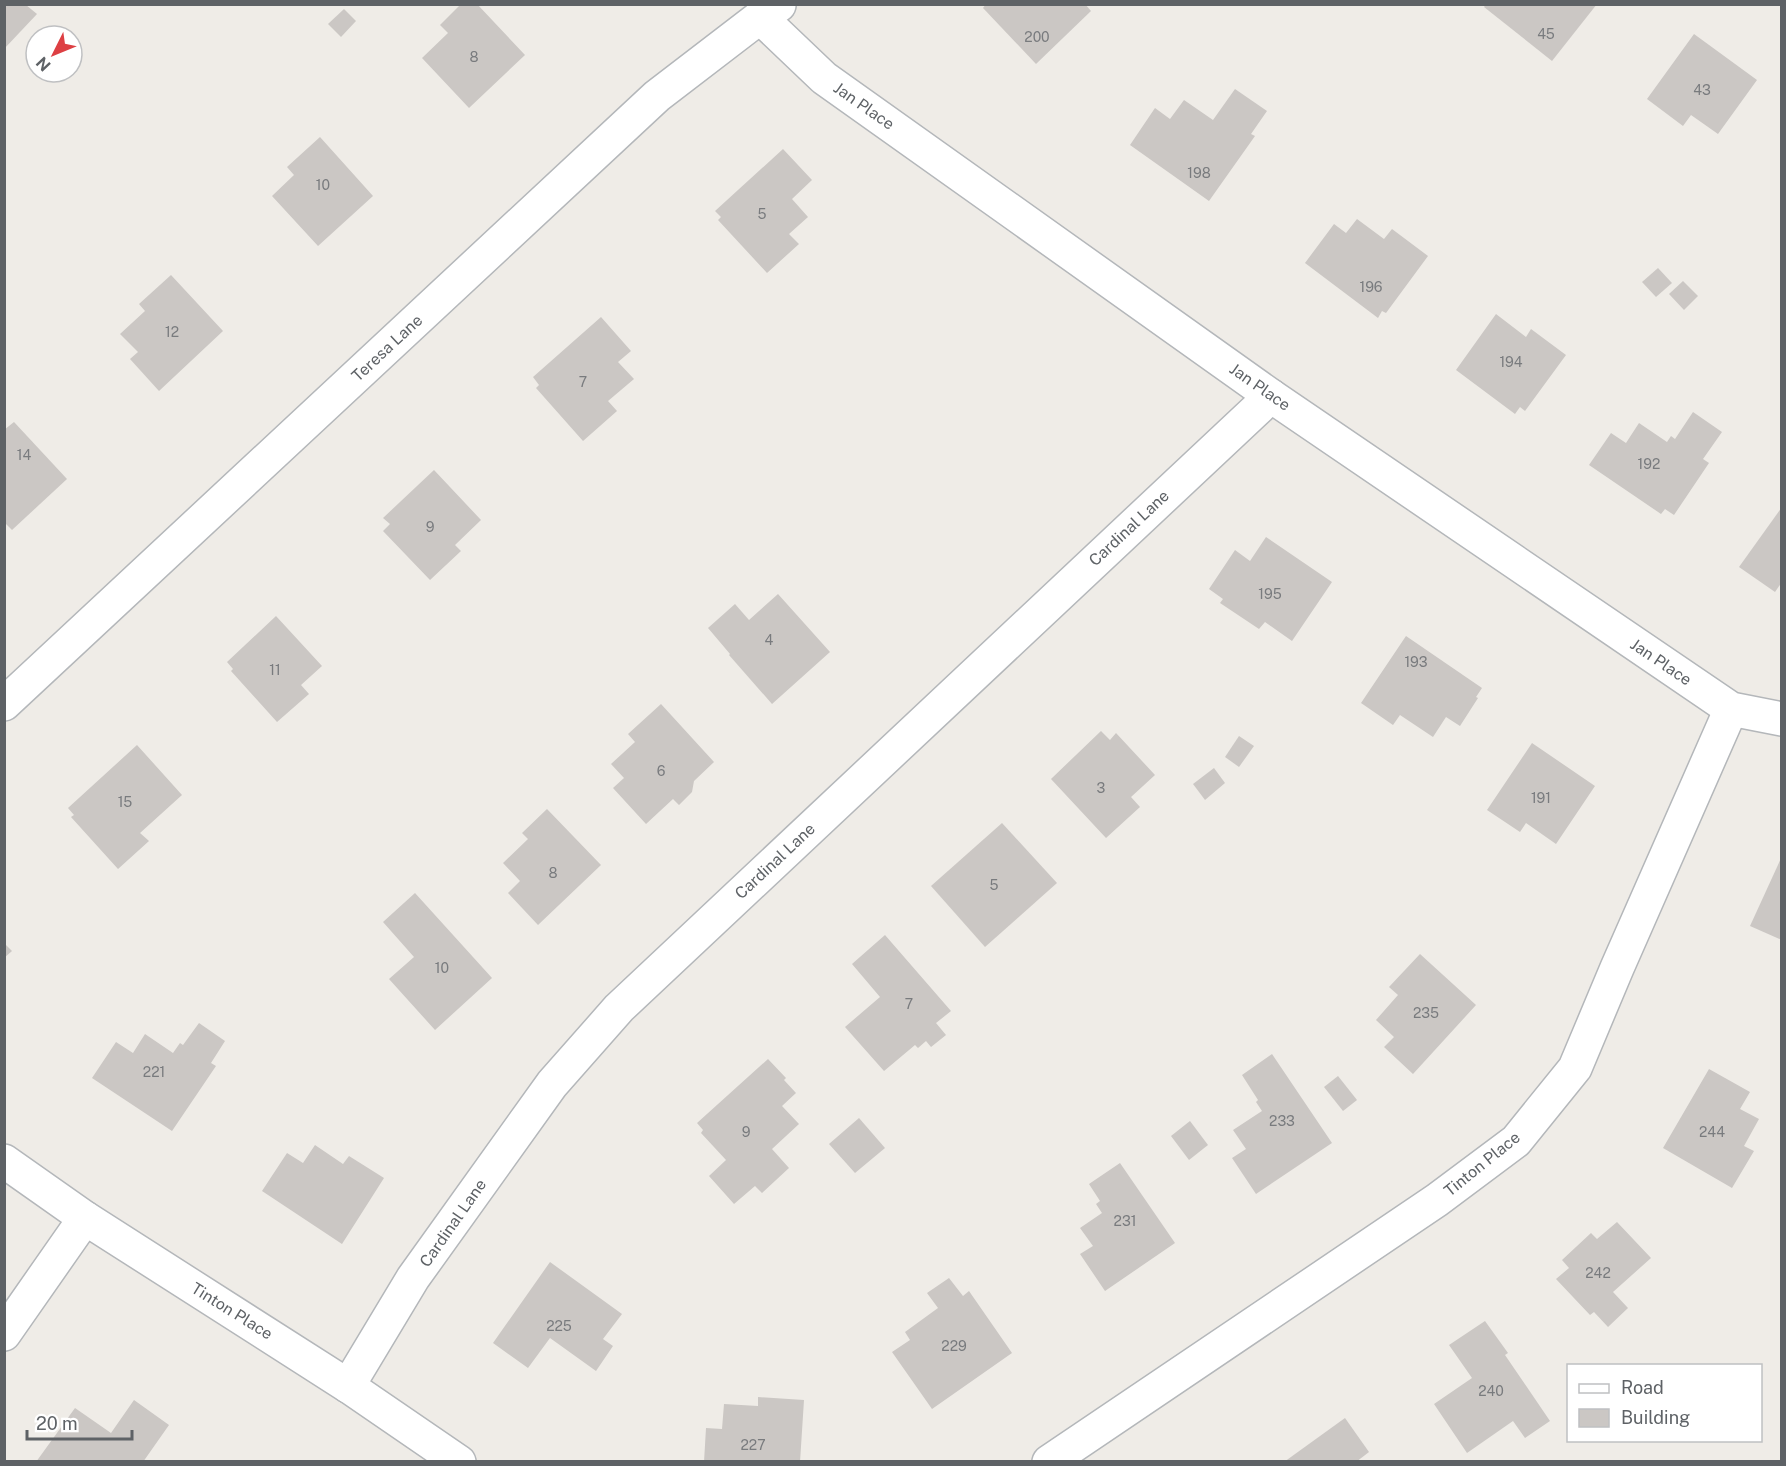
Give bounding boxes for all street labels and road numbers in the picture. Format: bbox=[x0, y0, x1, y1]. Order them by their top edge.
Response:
street label: Jan Place bbox=[830, 78, 898, 134]
street label: Teresa Lane bbox=[348, 311, 426, 385]
street label: Jan Place bbox=[1226, 359, 1294, 415]
street label: Cardinal Lane bbox=[1085, 486, 1173, 570]
street label: Jan Place bbox=[1627, 635, 1695, 689]
street label: Cardinal Lane bbox=[731, 819, 819, 903]
street label: Tinton Place bbox=[1440, 1128, 1524, 1200]
street label: Cardinal Lane bbox=[416, 1176, 490, 1270]
street label: Tinton Place bbox=[188, 1279, 276, 1343]

